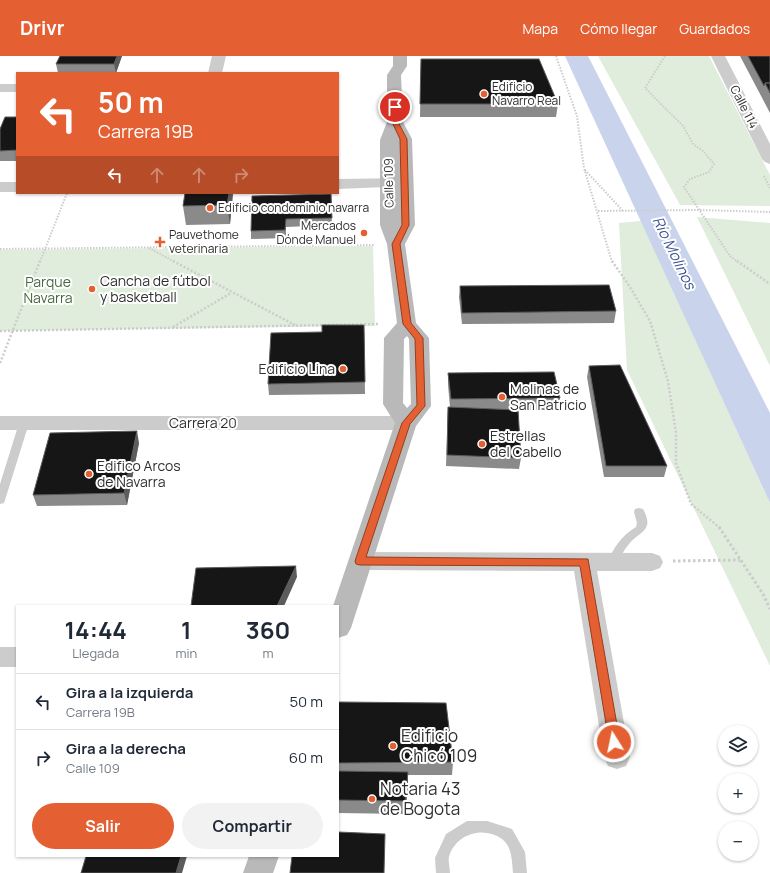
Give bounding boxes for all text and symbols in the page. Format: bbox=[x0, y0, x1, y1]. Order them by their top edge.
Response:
text: Drivr bbox=[20, 15, 64, 41]
text: Mapa bbox=[523, 19, 558, 38]
text: Cómo llegar bbox=[580, 19, 657, 38]
text: Guardados bbox=[679, 19, 750, 38]
place label: Edificio Navarro Real bbox=[492, 78, 561, 109]
street label: Calle 114 bbox=[726, 82, 763, 131]
text: 50 m bbox=[98, 83, 164, 121]
icon: left bbox=[32, 88, 84, 140]
marker: Edificio Navarro Real bbox=[479, 89, 489, 99]
pin bbox=[378, 90, 412, 124]
icon: arrive bbox=[384, 96, 406, 118]
text: Carrera 19B bbox=[98, 119, 193, 143]
street label: Calle 109 bbox=[380, 158, 397, 208]
icon: left bbox=[104, 164, 126, 186]
icon: ahead bbox=[146, 164, 168, 186]
icon: ahead bbox=[188, 164, 210, 186]
icon: right bbox=[230, 164, 252, 186]
place label: Edificio condominio navarra bbox=[218, 199, 369, 216]
marker: Edificio condominio navarra bbox=[205, 203, 215, 213]
water label: Río Molinos bbox=[648, 213, 702, 294]
place label: Mercados Dónde Manuel bbox=[276, 217, 356, 248]
place label: Pauvethome veterinaria bbox=[169, 226, 239, 257]
marker: Mercados Dónde Manuel bbox=[359, 228, 369, 238]
marker: Pauvethome veterinaria bbox=[154, 236, 166, 248]
place label: Cancha de fútbol y basketball bbox=[100, 271, 211, 306]
park label: Parque Navarra bbox=[23, 272, 73, 307]
marker: Cancha de fútbol y basketball bbox=[87, 284, 97, 294]
place label: Edificio Lina bbox=[259, 359, 335, 378]
marker: Edificio Lina bbox=[338, 364, 348, 374]
place label: Molinas de San Patricio bbox=[510, 379, 586, 414]
marker: Molinas de San Patricio bbox=[497, 392, 507, 402]
street label: Carrera 20 bbox=[169, 413, 237, 432]
place label: Estrellas del Cabello bbox=[490, 426, 562, 461]
marker: Estrellas del Cabello bbox=[477, 439, 487, 449]
place label: Edifico Arcos de Navarra bbox=[97, 456, 180, 491]
marker: Edifico Arcos de Navarra bbox=[84, 469, 94, 479]
text: 14:44 bbox=[65, 613, 127, 646]
text: 1 bbox=[181, 613, 192, 646]
text: 360 bbox=[246, 613, 290, 646]
text: Llegada bbox=[72, 644, 119, 662]
text: min bbox=[175, 644, 197, 662]
text: m bbox=[263, 644, 274, 662]
text: Gira a la izquierda bbox=[66, 682, 193, 703]
icon: left bbox=[32, 691, 54, 713]
text: 50 m bbox=[289, 691, 323, 712]
text: Carrera 19B bbox=[66, 703, 135, 721]
position arrow bbox=[593, 721, 635, 763]
place label: Edificio Chicó 109 bbox=[401, 724, 477, 767]
map controls bbox=[718, 725, 758, 861]
button: layers bbox=[718, 725, 758, 765]
text: Gira a la derecha bbox=[66, 738, 186, 759]
marker: Edificio Chicó 109 bbox=[388, 741, 398, 751]
icon: right bbox=[32, 747, 54, 769]
text: 60 m bbox=[289, 747, 323, 768]
text: Calle 109 bbox=[66, 759, 120, 777]
button: + bbox=[718, 773, 758, 813]
place label: Notaria 43 de Bogota bbox=[380, 777, 460, 820]
marker: Notaria 43 de Bogota bbox=[367, 794, 377, 804]
button: Salir bbox=[32, 803, 174, 849]
button: Compartir bbox=[182, 803, 323, 849]
button: − bbox=[718, 821, 758, 861]

